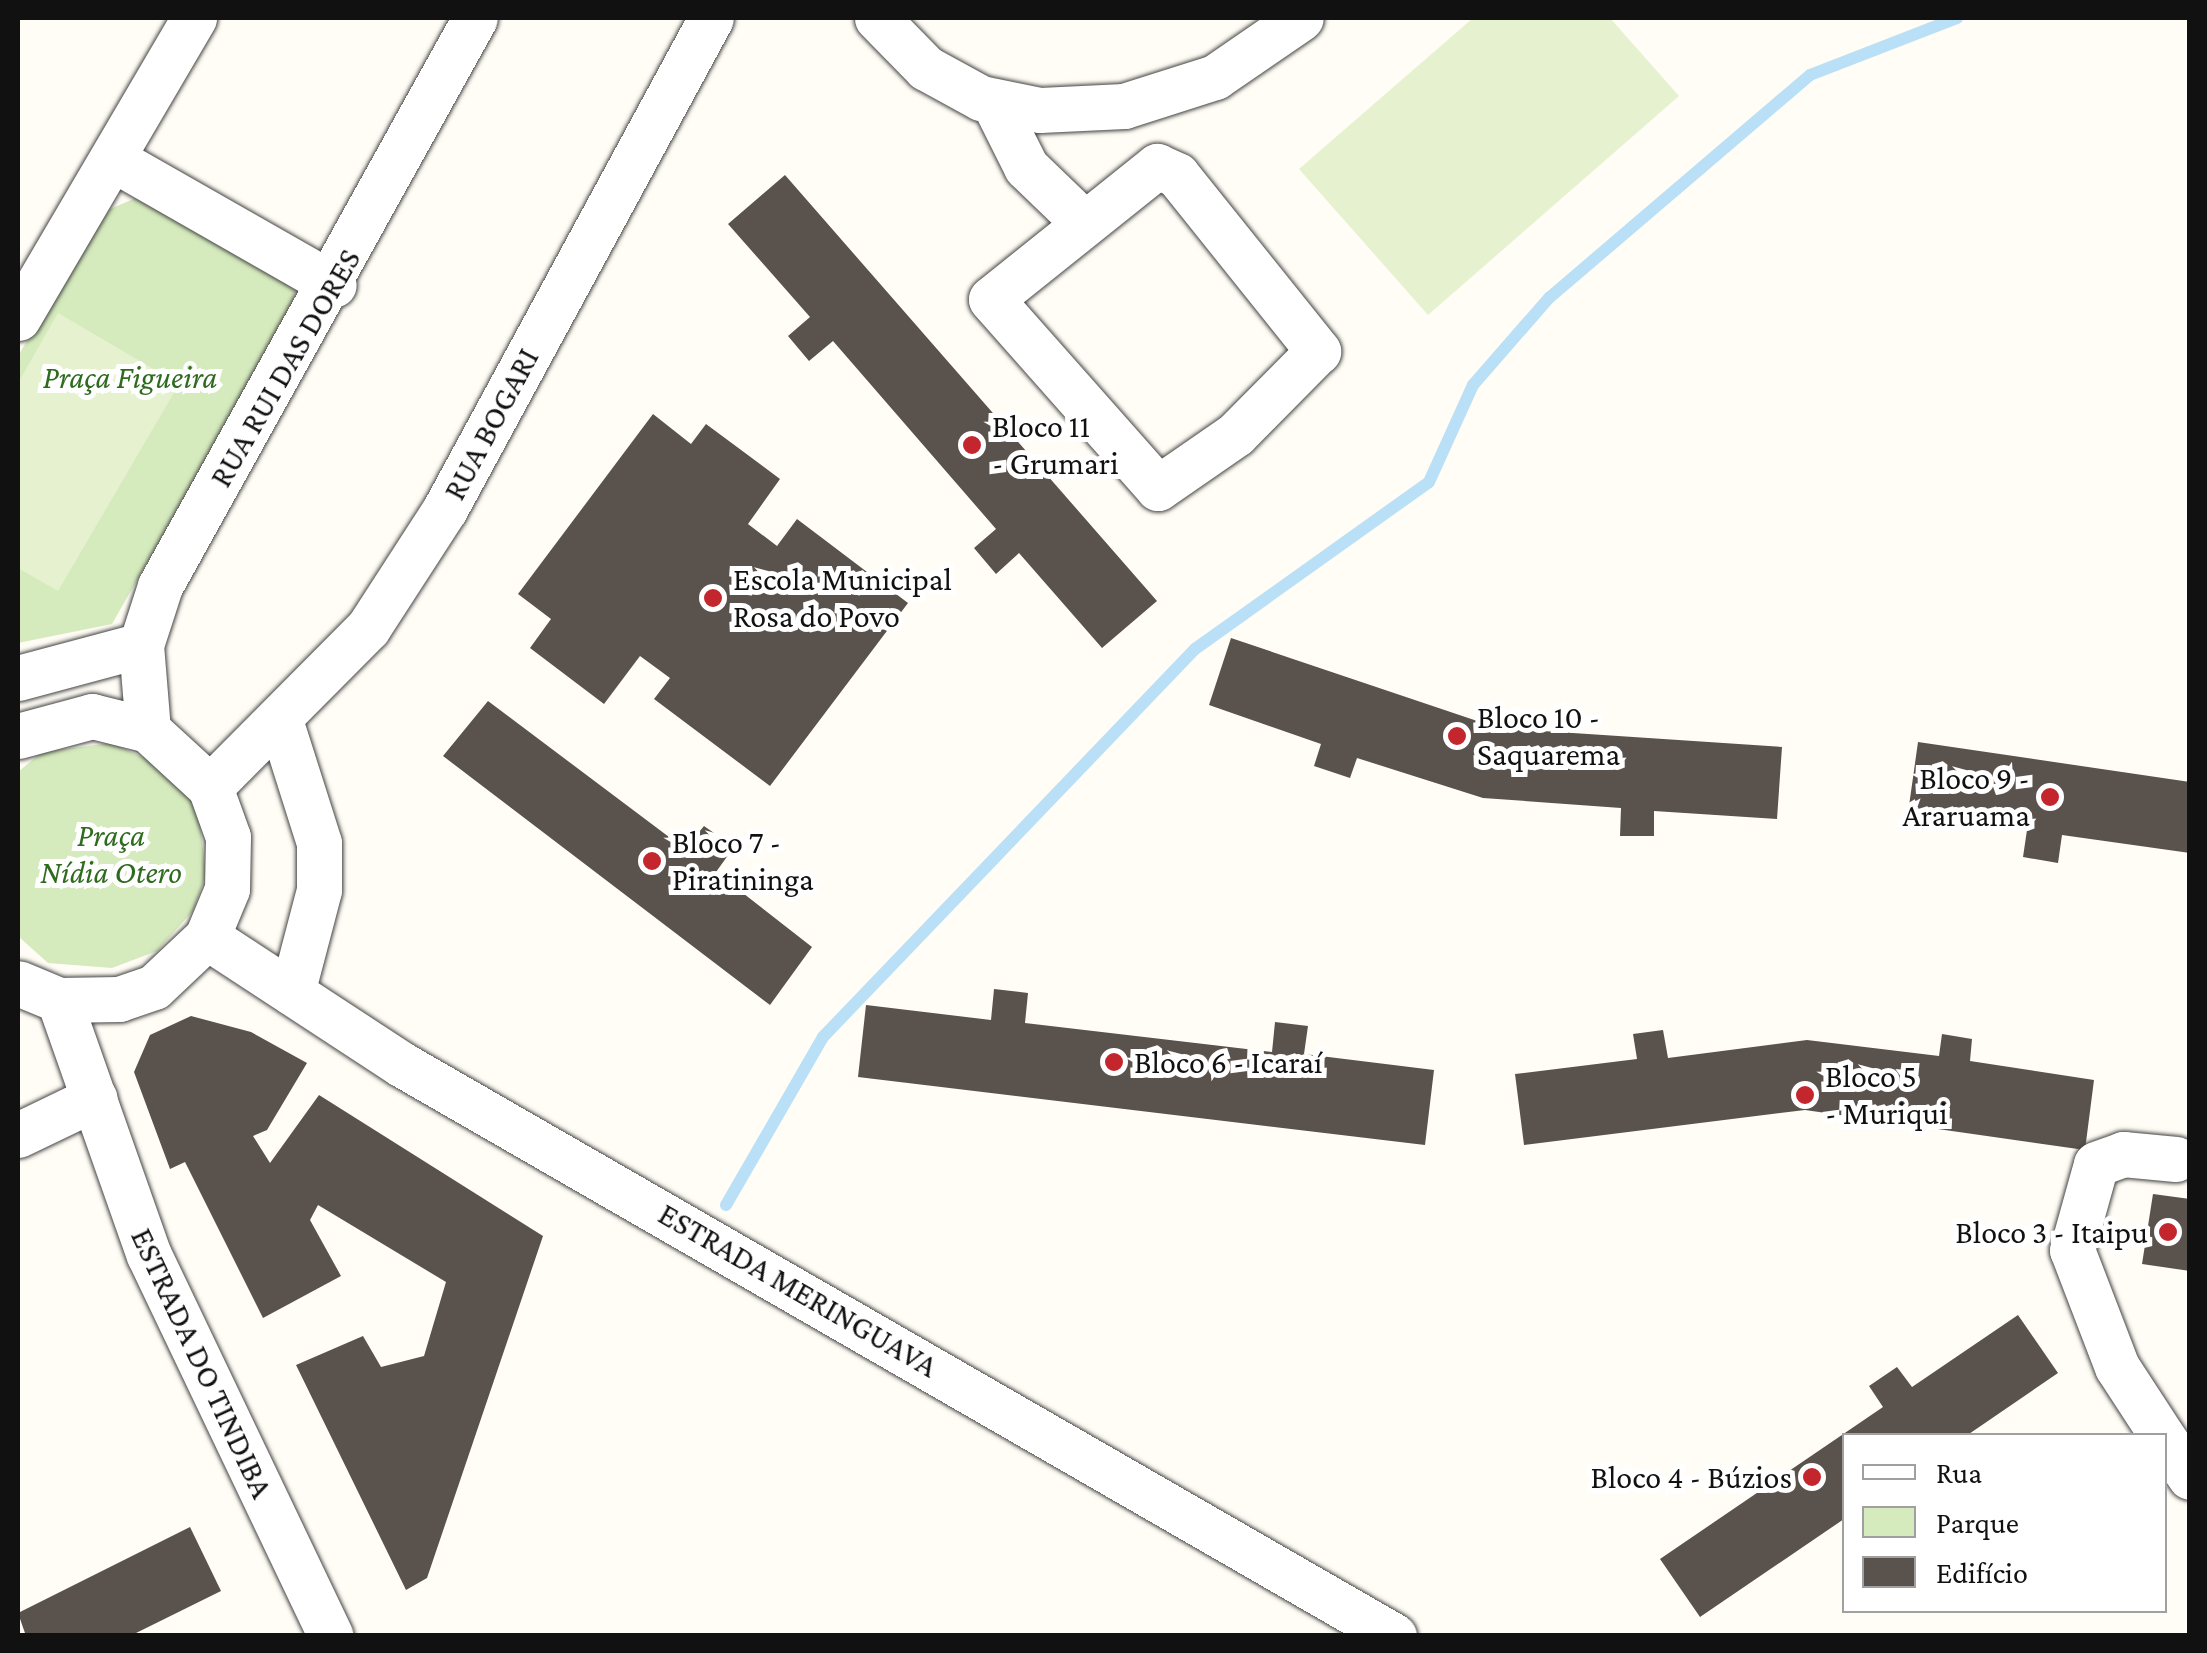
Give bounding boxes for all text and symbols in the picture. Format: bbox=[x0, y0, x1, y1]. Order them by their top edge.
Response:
street label: RUA RUI DAS DORES bbox=[201, 242, 369, 494]
street label: RUA BOGARI bbox=[435, 341, 547, 507]
park label: Praça Figueira bbox=[43, 358, 217, 396]
place label: Bloco 11 - Grumari bbox=[992, 408, 1119, 483]
marker: Bloco 11 - Grumari bbox=[961, 434, 983, 456]
place label: Escola Municipal Rosa do Povo bbox=[733, 561, 952, 636]
marker: Escola Municipal Rosa do Povo bbox=[702, 587, 724, 609]
place label: Bloco 10 - Saquarema bbox=[1477, 699, 1620, 774]
marker: Bloco 10 - Saquarema bbox=[1446, 725, 1468, 747]
place label: Bloco 9 - Araruama bbox=[1903, 760, 2030, 835]
marker: Bloco 9 - Araruama bbox=[2039, 786, 2061, 808]
park label: Praça Nídia Otero bbox=[40, 817, 182, 892]
place label: Bloco 7 - Piratininga bbox=[672, 824, 814, 899]
marker: Bloco 7 - Piratininga bbox=[641, 850, 663, 872]
place label: Bloco 6 - Icaraí bbox=[1134, 1043, 1322, 1081]
marker: Bloco 6 - Icaraí bbox=[1103, 1051, 1125, 1073]
place label: Bloco 5 - Muriqui bbox=[1825, 1058, 1948, 1133]
marker: Bloco 5 - Muriqui bbox=[1794, 1084, 1816, 1106]
street label: ESTRADA MERINGUAVA bbox=[652, 1194, 944, 1386]
place label: Bloco 3 - Itaipu bbox=[1955, 1213, 2148, 1251]
marker: Bloco 3 - Itaipu bbox=[2157, 1221, 2179, 1243]
street label: ESTRADA DO TINDIBA bbox=[123, 1222, 281, 1504]
legend bbox=[1842, 1433, 2167, 1613]
text: Rua bbox=[1936, 1456, 1982, 1489]
place label: Bloco 4 - Búzios bbox=[1590, 1458, 1792, 1496]
marker: Bloco 4 - Búzios bbox=[1801, 1466, 1823, 1488]
text: Parque bbox=[1936, 1506, 2019, 1539]
text: Edifício bbox=[1936, 1556, 2028, 1589]

